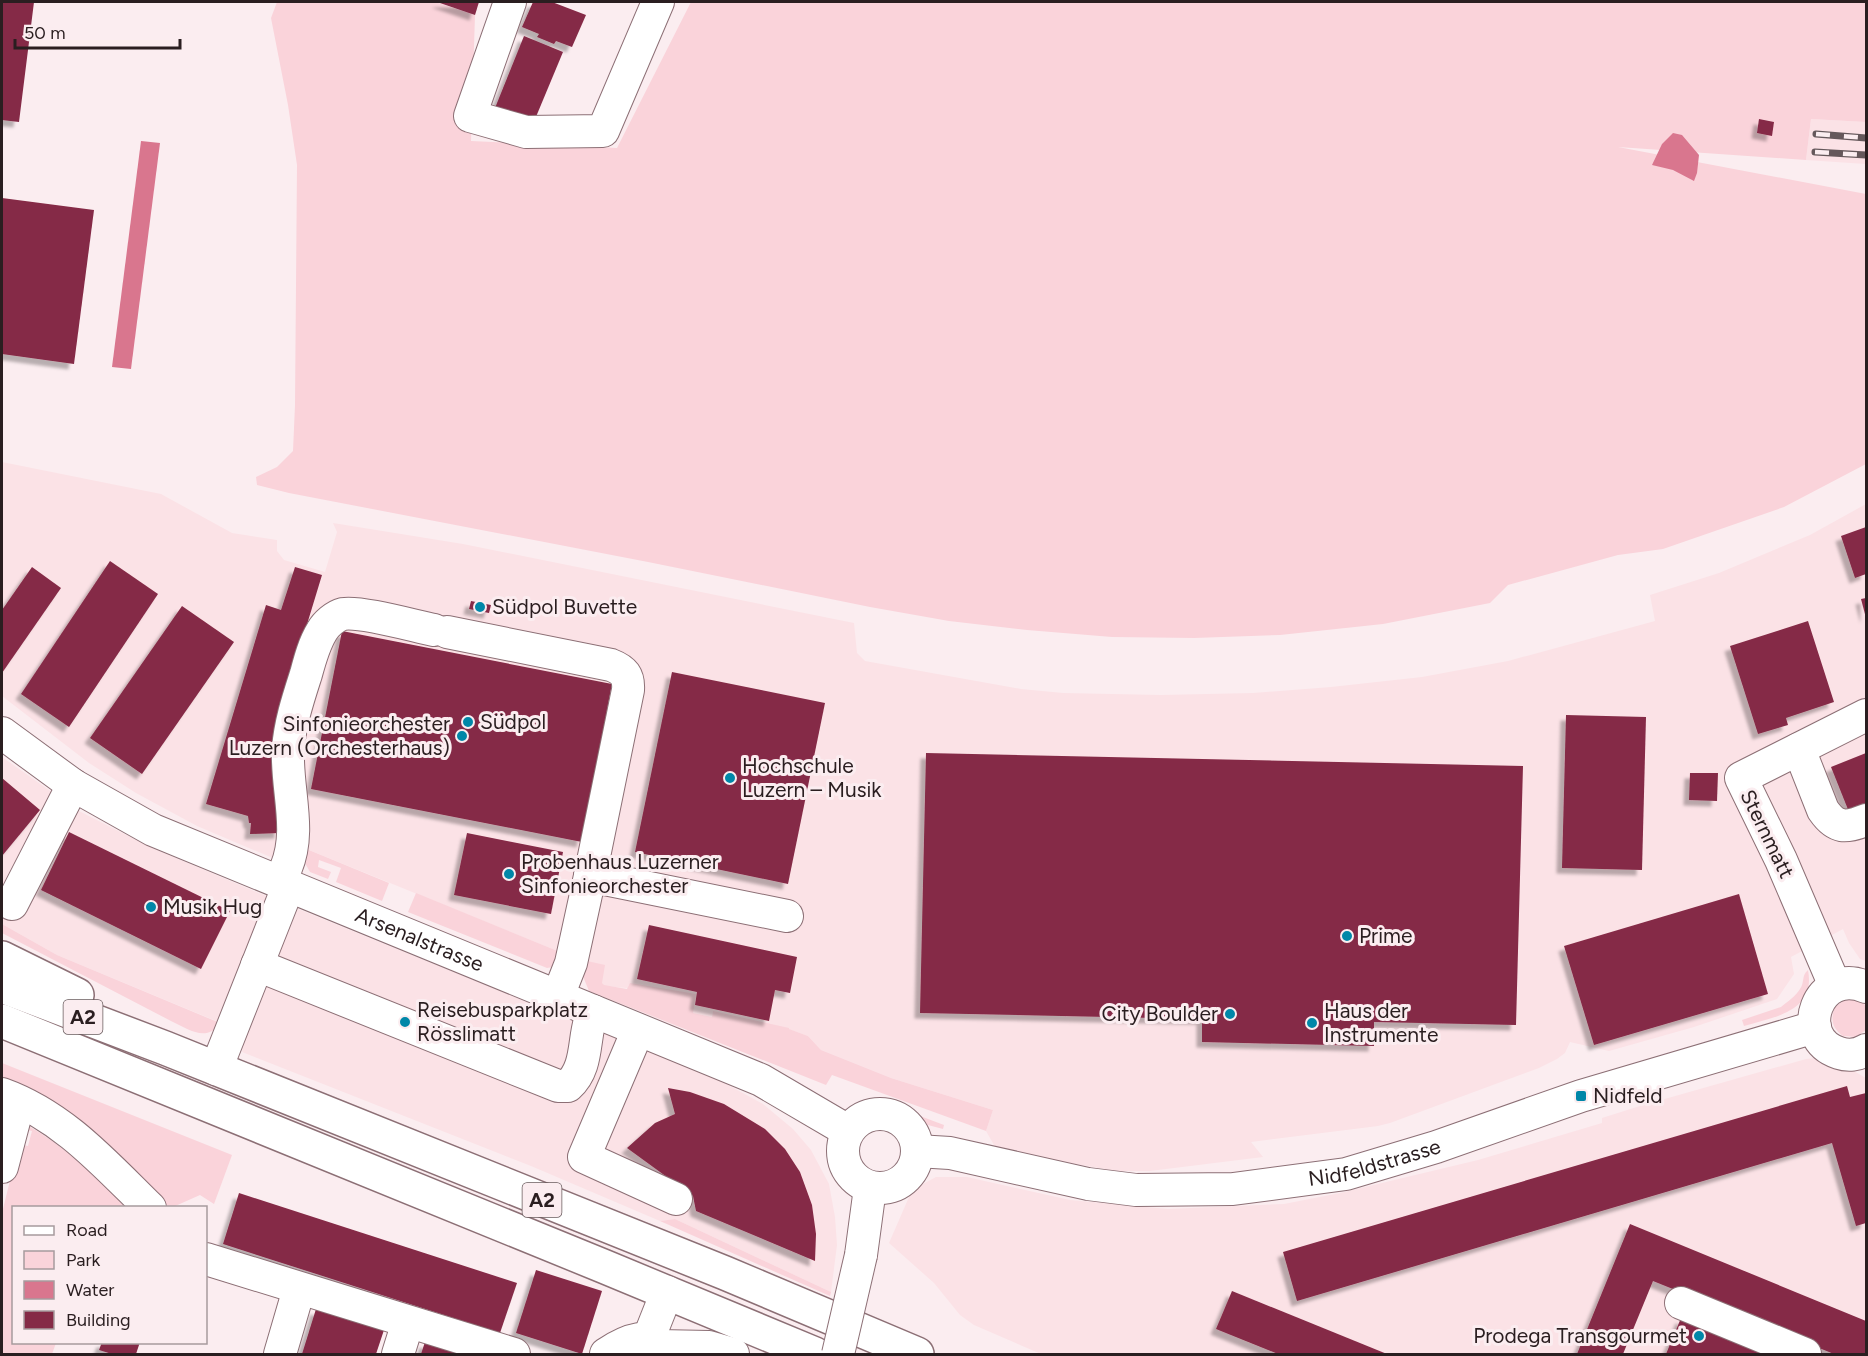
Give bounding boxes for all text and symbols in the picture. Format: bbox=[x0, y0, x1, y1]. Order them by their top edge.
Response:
scale bar bbox=[15, 12, 180, 50]
text: 50 m bbox=[24, 22, 66, 44]
place label: Südpol Buvette bbox=[492, 594, 637, 619]
marker: Südpol Buvette bbox=[473, 600, 487, 614]
place label: Südpol bbox=[480, 709, 546, 734]
place label: Sinfonieorchester Luzern (Orchesterhaus) bbox=[229, 711, 450, 760]
marker: Südpol bbox=[461, 715, 475, 729]
marker: Sinfonieorchester Luzern (Orchesterhaus) bbox=[455, 729, 469, 743]
place label: Hochschule Luzern – Musik bbox=[742, 753, 882, 802]
marker: Hochschule Luzern – Musik bbox=[723, 771, 737, 785]
street label: Sternmatt bbox=[1735, 785, 1800, 882]
place label: Probenhaus Luzerner Sinfonieorchester bbox=[521, 849, 719, 898]
marker: Probenhaus Luzerner Sinfonieorchester bbox=[502, 867, 516, 881]
place label: Musik Hug bbox=[163, 894, 262, 919]
marker: Musik Hug bbox=[144, 900, 158, 914]
street label: Arsenalstrasse bbox=[352, 902, 488, 977]
place label: Prime bbox=[1359, 923, 1412, 948]
marker: Prime bbox=[1340, 929, 1354, 943]
place label: Reisebusparkplatz Rösslimatt bbox=[417, 997, 588, 1046]
place label: Haus der Instrumente bbox=[1324, 998, 1438, 1047]
road number: A2 bbox=[64, 1000, 103, 1034]
place label: City Boulder bbox=[1102, 1001, 1218, 1026]
marker: City Boulder bbox=[1223, 1007, 1237, 1021]
marker: Reisebusparkplatz Rösslimatt bbox=[398, 1015, 412, 1029]
marker: Haus der Instrumente bbox=[1305, 1016, 1319, 1030]
place label: Nidfeld bbox=[1593, 1083, 1663, 1108]
marker: Nidfeld bbox=[1574, 1089, 1588, 1103]
street label: Nidfeldstrasse bbox=[1307, 1133, 1444, 1191]
road number: A2 bbox=[522, 1183, 562, 1217]
legend bbox=[12, 1206, 207, 1344]
text: Road bbox=[66, 1219, 107, 1241]
text: Park bbox=[66, 1249, 101, 1271]
text: Water bbox=[66, 1279, 114, 1301]
text: Building bbox=[66, 1309, 131, 1331]
place label: Prodega Transgourmet bbox=[1473, 1323, 1687, 1348]
marker: Prodega Transgourmet bbox=[1692, 1329, 1706, 1343]

